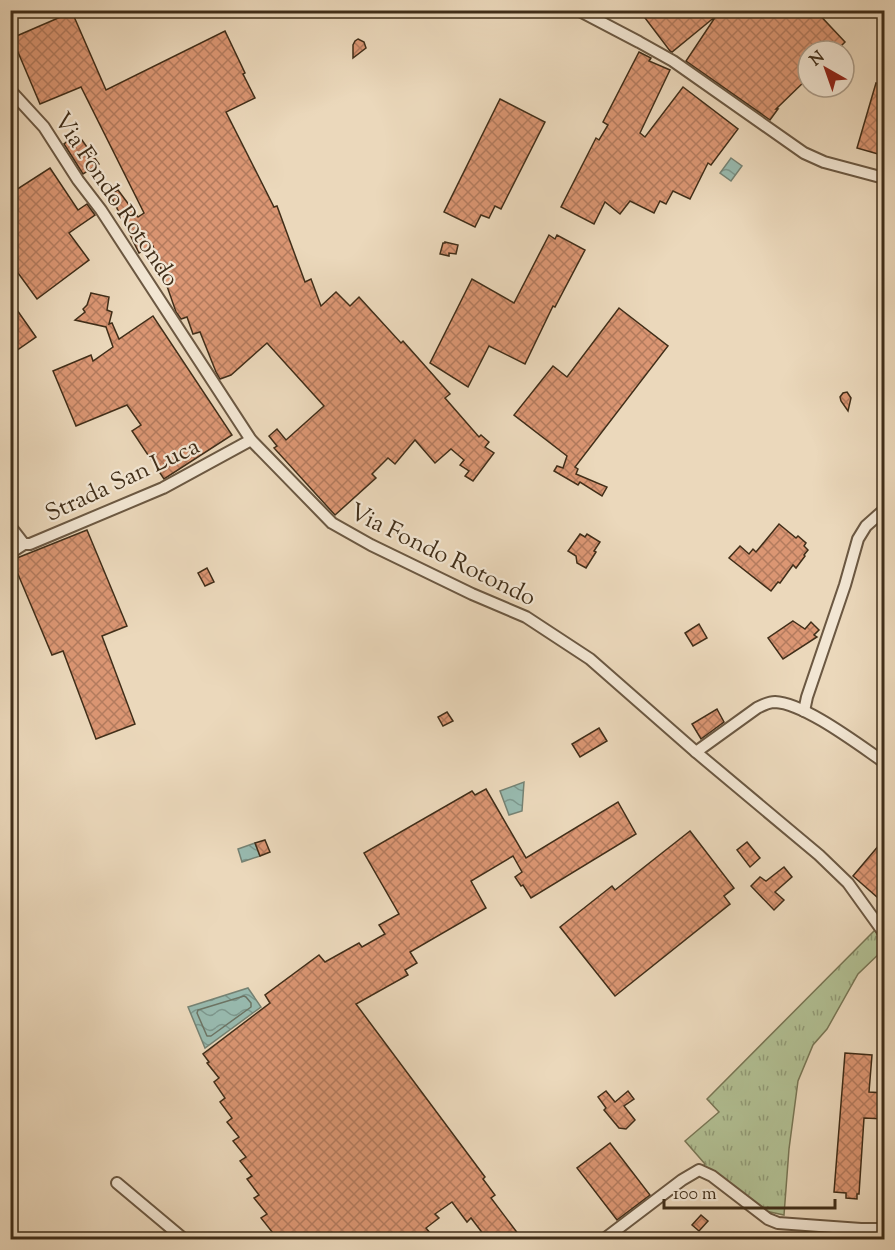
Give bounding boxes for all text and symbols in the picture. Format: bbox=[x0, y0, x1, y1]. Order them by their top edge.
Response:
north arrow bbox=[796, 39, 856, 99]
text: N bbox=[806, 46, 830, 72]
street label: Via Fondo Rotondo bbox=[44, 106, 186, 294]
street label: Strada San Luca bbox=[40, 430, 206, 531]
street label: Via Fondo Rotondo bbox=[343, 496, 541, 616]
scale bar bbox=[664, 1172, 835, 1210]
text: 100 m bbox=[673, 1182, 717, 1208]

